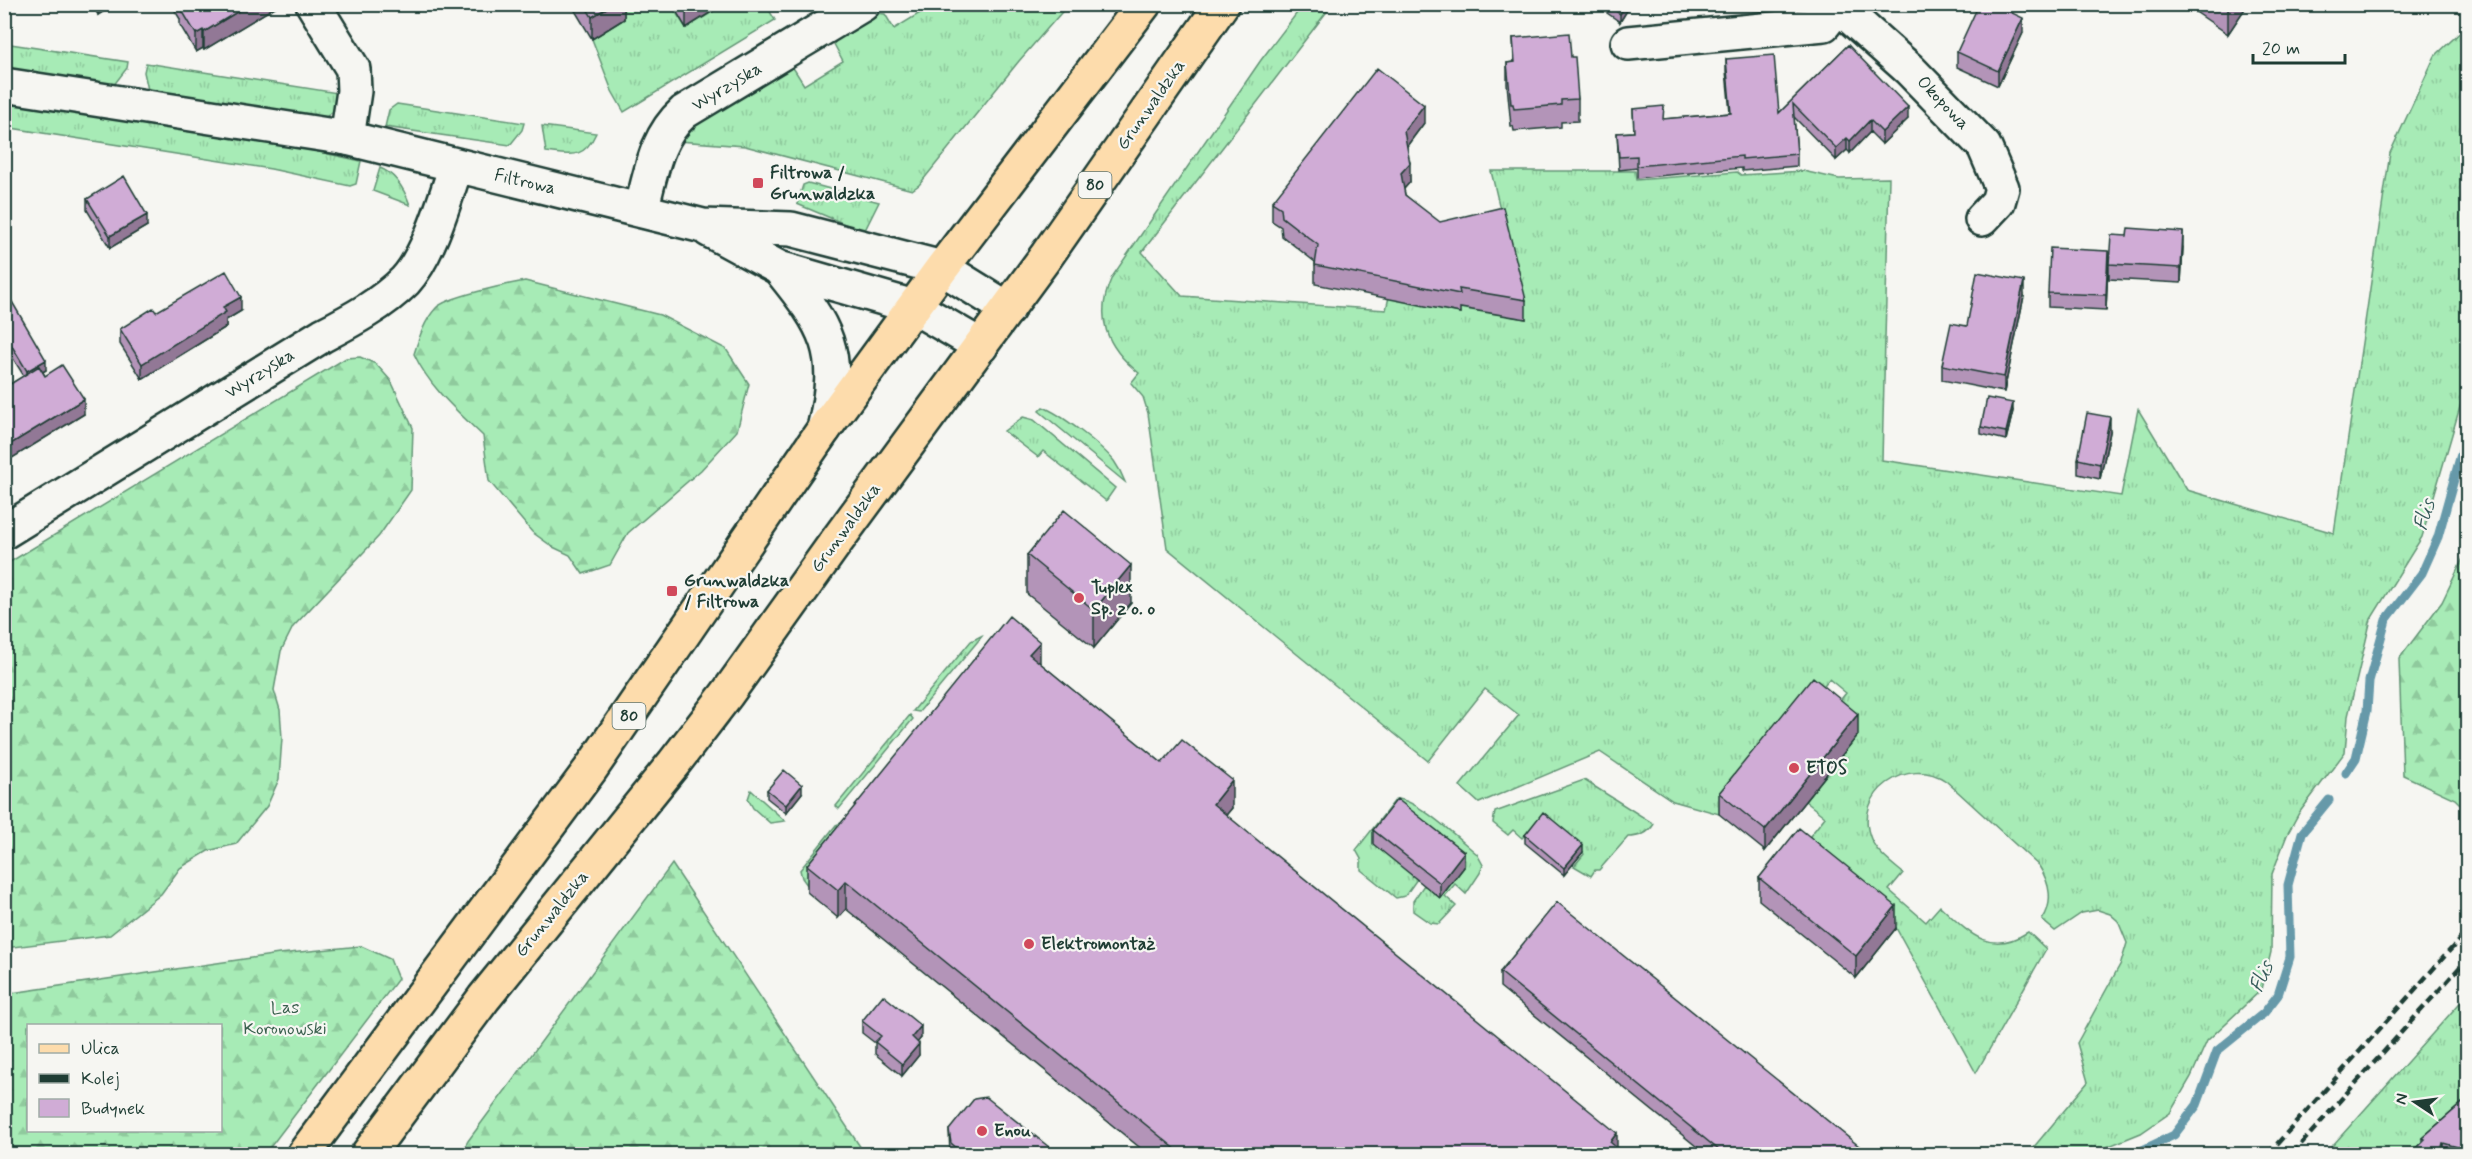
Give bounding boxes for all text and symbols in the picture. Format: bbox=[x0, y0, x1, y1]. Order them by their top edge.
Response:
scale bar bbox=[2253, 27, 2344, 65]
text: 20 m bbox=[2262, 37, 2300, 61]
street label: Grunwaldzka bbox=[1111, 55, 1191, 155]
street label: Wyrzyska bbox=[688, 57, 766, 117]
street label: Okopowa bbox=[1911, 71, 1975, 135]
place label: Filtrowa / Grunwaldzka bbox=[770, 161, 875, 206]
street label: Filtrowa bbox=[492, 163, 558, 201]
road number: 80 bbox=[1078, 172, 1112, 198]
marker: Filtrowa / Grunwaldzka bbox=[751, 176, 765, 190]
street label: Wyrzyska bbox=[221, 343, 299, 405]
street label: Grunwaldzka bbox=[805, 478, 887, 578]
water label: Flis bbox=[2408, 494, 2443, 534]
place label: Grunwaldzka / Filtrowa bbox=[684, 569, 789, 614]
place label: Tuplex Sp. z o. o bbox=[1091, 576, 1156, 621]
marker: Grunwaldzka / Filtrowa bbox=[665, 584, 679, 598]
marker: Tuplex Sp. z o. o bbox=[1072, 591, 1086, 605]
road number: 80 bbox=[612, 703, 646, 729]
place label: ETOS bbox=[1806, 756, 1848, 780]
marker: ETOS bbox=[1787, 761, 1801, 775]
street label: Grunwaldzka bbox=[510, 866, 594, 962]
place label: Elektromontaż bbox=[1041, 932, 1156, 956]
marker: Elektromontaż bbox=[1022, 937, 1036, 951]
water label: Flis bbox=[2243, 955, 2281, 997]
park label: Las Koronowski bbox=[243, 996, 327, 1041]
legend bbox=[27, 1024, 222, 1132]
text: Ulica bbox=[81, 1037, 120, 1061]
text: Kolej bbox=[81, 1067, 119, 1091]
north arrow bbox=[2385, 1072, 2445, 1132]
text: N bbox=[2390, 1091, 2413, 1107]
text: Budynek bbox=[81, 1097, 145, 1121]
place label: Enou bbox=[994, 1119, 1031, 1143]
marker: Enou bbox=[975, 1124, 989, 1138]

